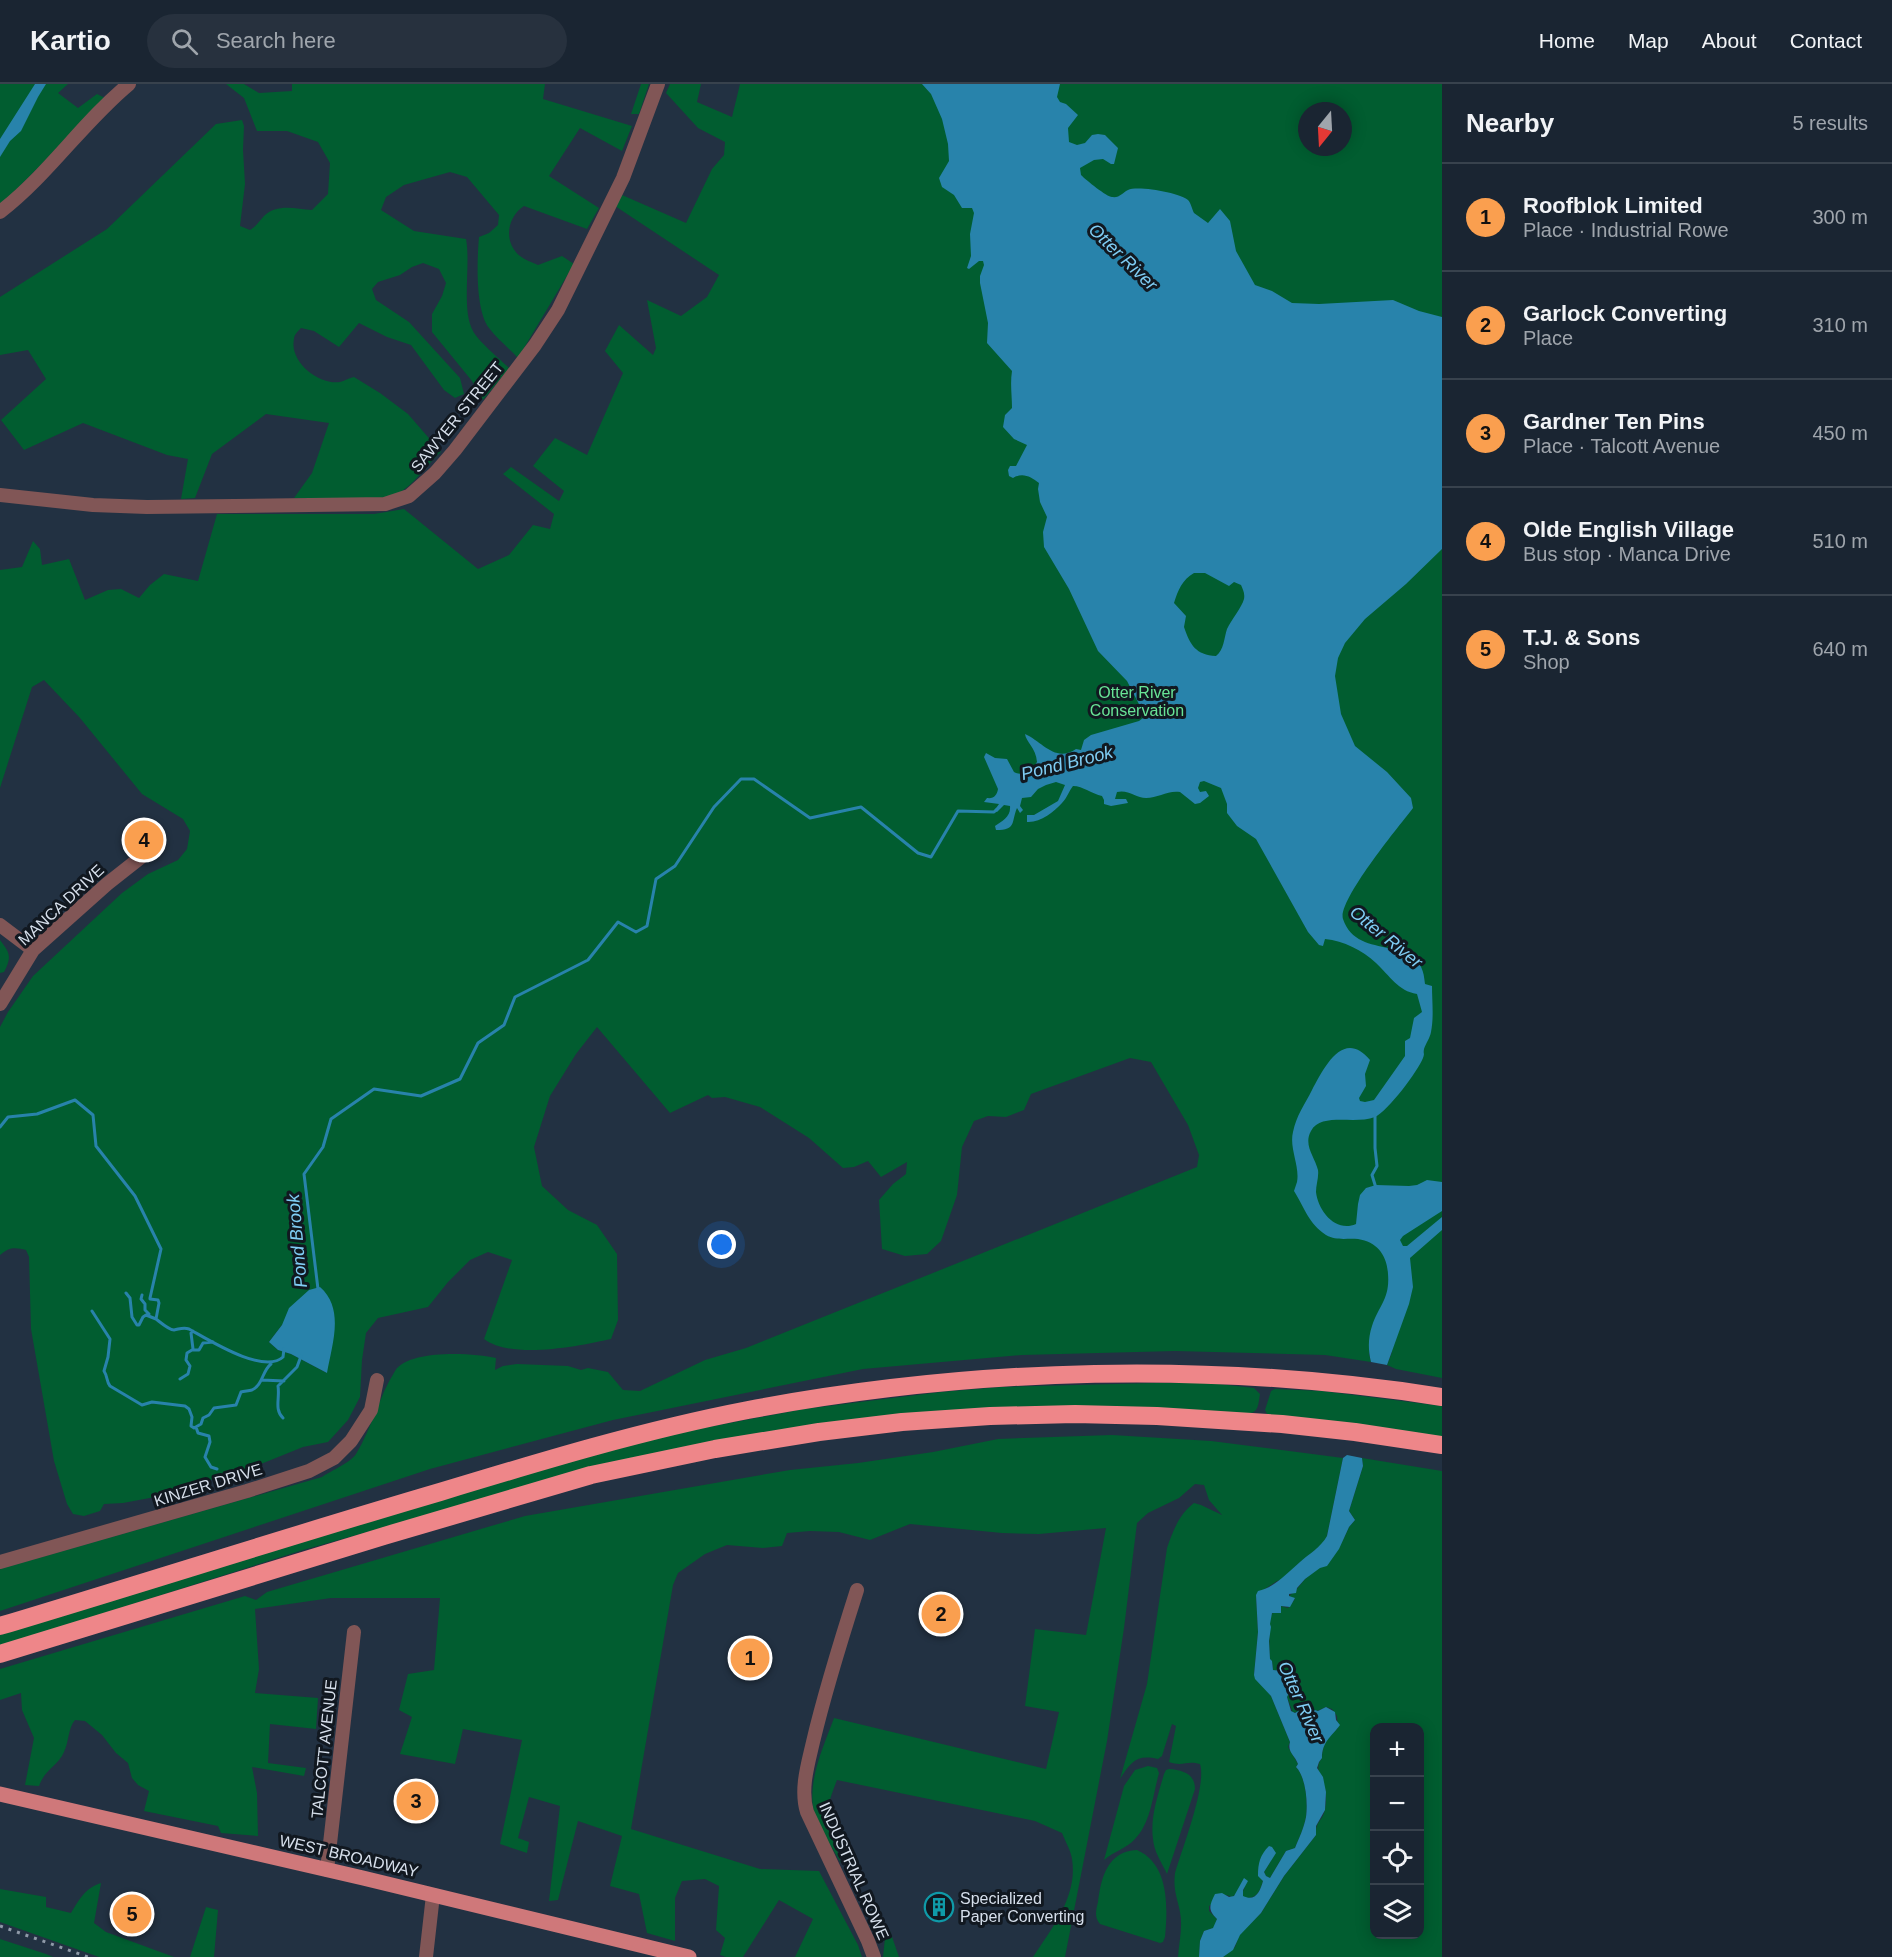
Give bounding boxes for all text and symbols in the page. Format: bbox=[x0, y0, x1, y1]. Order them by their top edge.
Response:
search box bbox=[147, 14, 567, 68]
text: Kartio bbox=[30, 25, 111, 56]
icon: search bbox=[168, 25, 201, 58]
text: Search here bbox=[216, 28, 336, 53]
text: Home bbox=[1539, 29, 1595, 52]
text: Map bbox=[1628, 29, 1669, 52]
text: About bbox=[1702, 29, 1757, 52]
text: Contact bbox=[1790, 29, 1862, 52]
north arrow bbox=[1298, 102, 1352, 156]
text: Nearby bbox=[1466, 108, 1554, 138]
text: 5 results bbox=[1792, 112, 1868, 134]
text: Roofblok Limited bbox=[1523, 193, 1703, 218]
text: 1 bbox=[1480, 206, 1491, 228]
text: 300 m bbox=[1812, 206, 1868, 228]
text: Place · Industrial Rowe bbox=[1523, 219, 1729, 241]
water label: Otter River bbox=[1085, 220, 1162, 295]
text: Garlock Converting bbox=[1523, 301, 1727, 326]
text: 2 bbox=[1480, 314, 1491, 336]
text: 310 m bbox=[1812, 314, 1868, 336]
text: Place bbox=[1523, 327, 1573, 349]
street label: SAWYER STREET bbox=[408, 359, 507, 475]
text: Gardner Ten Pins bbox=[1523, 409, 1705, 434]
text: 3 bbox=[1480, 422, 1491, 444]
text: 450 m bbox=[1812, 422, 1868, 444]
text: Place · Talcott Avenue bbox=[1523, 435, 1720, 457]
text: Olde English Village bbox=[1523, 517, 1734, 542]
text: 4 bbox=[1480, 530, 1491, 552]
text: 510 m bbox=[1812, 530, 1868, 552]
text: Bus stop · Manca Drive bbox=[1523, 543, 1731, 565]
text: T.J. & Sons bbox=[1523, 625, 1640, 650]
text: 5 bbox=[1480, 638, 1491, 660]
text: 640 m bbox=[1812, 638, 1868, 660]
text: Shop bbox=[1523, 651, 1570, 673]
park label: Otter River Conservation bbox=[1090, 684, 1184, 719]
water label: Pond Brook bbox=[1019, 742, 1116, 784]
pin: 4 bbox=[124, 818, 164, 862]
street label: MANCA DRIVE bbox=[15, 861, 107, 949]
water label: Otter River bbox=[1346, 902, 1427, 973]
water label: Pond Brook bbox=[283, 1192, 311, 1289]
your location bbox=[707, 1230, 736, 1259]
street label: KINZER DRIVE bbox=[152, 1460, 264, 1510]
pin: 2 bbox=[922, 1592, 960, 1636]
pin: 1 bbox=[730, 1636, 770, 1680]
water label: Otter River bbox=[1274, 1658, 1328, 1747]
street label: TALCOTT AVENUE bbox=[308, 1679, 340, 1819]
map controls bbox=[1370, 1723, 1424, 1939]
button: + bbox=[1370, 1723, 1424, 1777]
button: − bbox=[1370, 1777, 1424, 1831]
pin: 3 bbox=[396, 1778, 436, 1824]
street label: INDUSTRIAL ROWE bbox=[816, 1800, 892, 1942]
button: locate bbox=[1370, 1831, 1424, 1885]
street label: WEST BROADWAY bbox=[278, 1832, 420, 1880]
button: layers bbox=[1370, 1885, 1424, 1939]
place label: Specialized Paper Converting bbox=[960, 1890, 1085, 1925]
building icon: Specialized Paper Converting bbox=[923, 1891, 955, 1923]
pin: 5 bbox=[112, 1892, 152, 1936]

